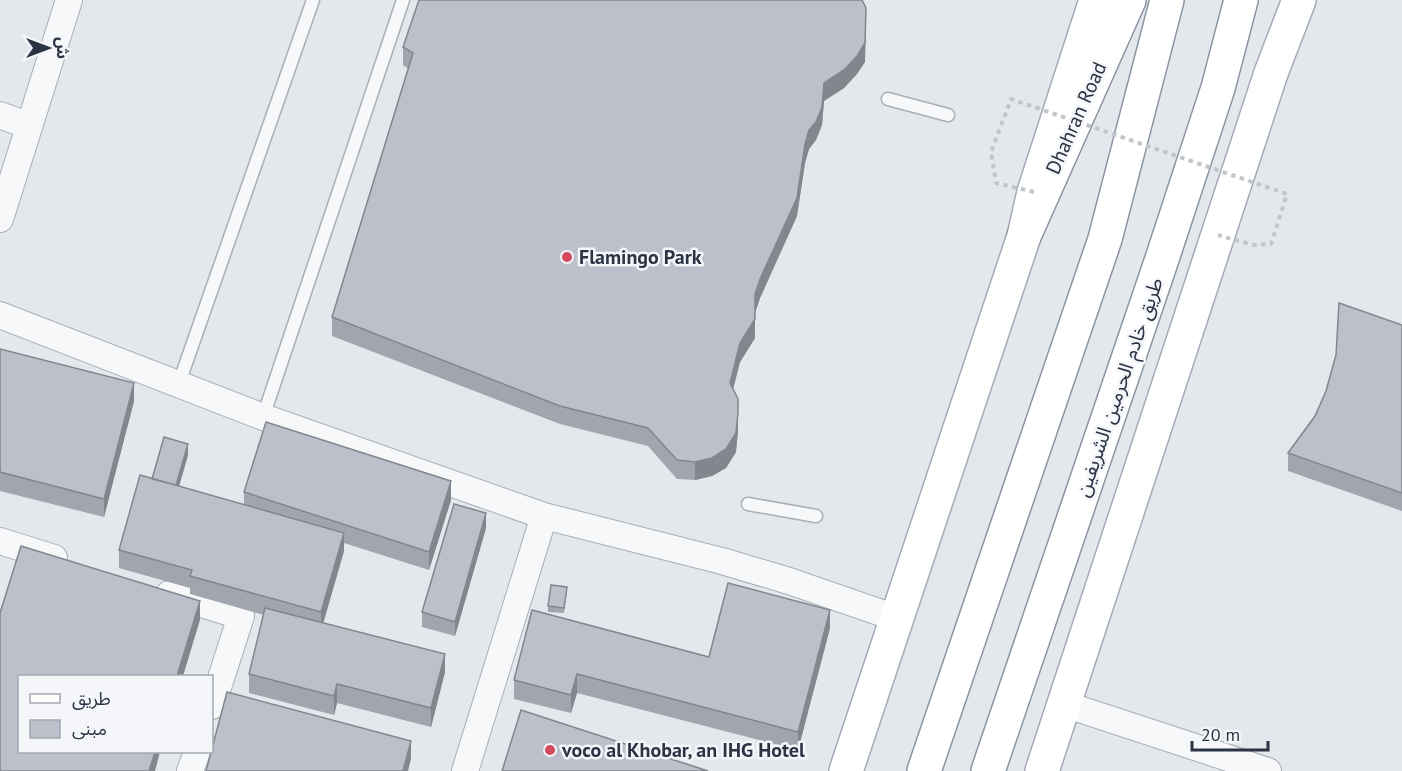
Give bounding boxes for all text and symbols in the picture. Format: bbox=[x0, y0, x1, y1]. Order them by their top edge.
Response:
north arrow bbox=[18, 18, 78, 78]
text: ش bbox=[53, 37, 73, 59]
street label: Dhahran Road bbox=[1040, 58, 1112, 178]
place label: Flamingo Park bbox=[579, 244, 702, 270]
marker: Flamingo Park bbox=[560, 250, 574, 264]
street label: طريق خادم الحرمين الشريفين bbox=[1069, 274, 1171, 501]
legend bbox=[18, 675, 213, 753]
text: طريق bbox=[72, 687, 111, 710]
scale bar bbox=[1192, 714, 1268, 752]
text: مبنى bbox=[72, 717, 107, 740]
text: 20 m bbox=[1201, 723, 1240, 746]
place label: voco al Khobar, an IHG Hotel bbox=[561, 737, 805, 763]
marker: voco al Khobar, an IHG Hotel bbox=[543, 743, 557, 757]

